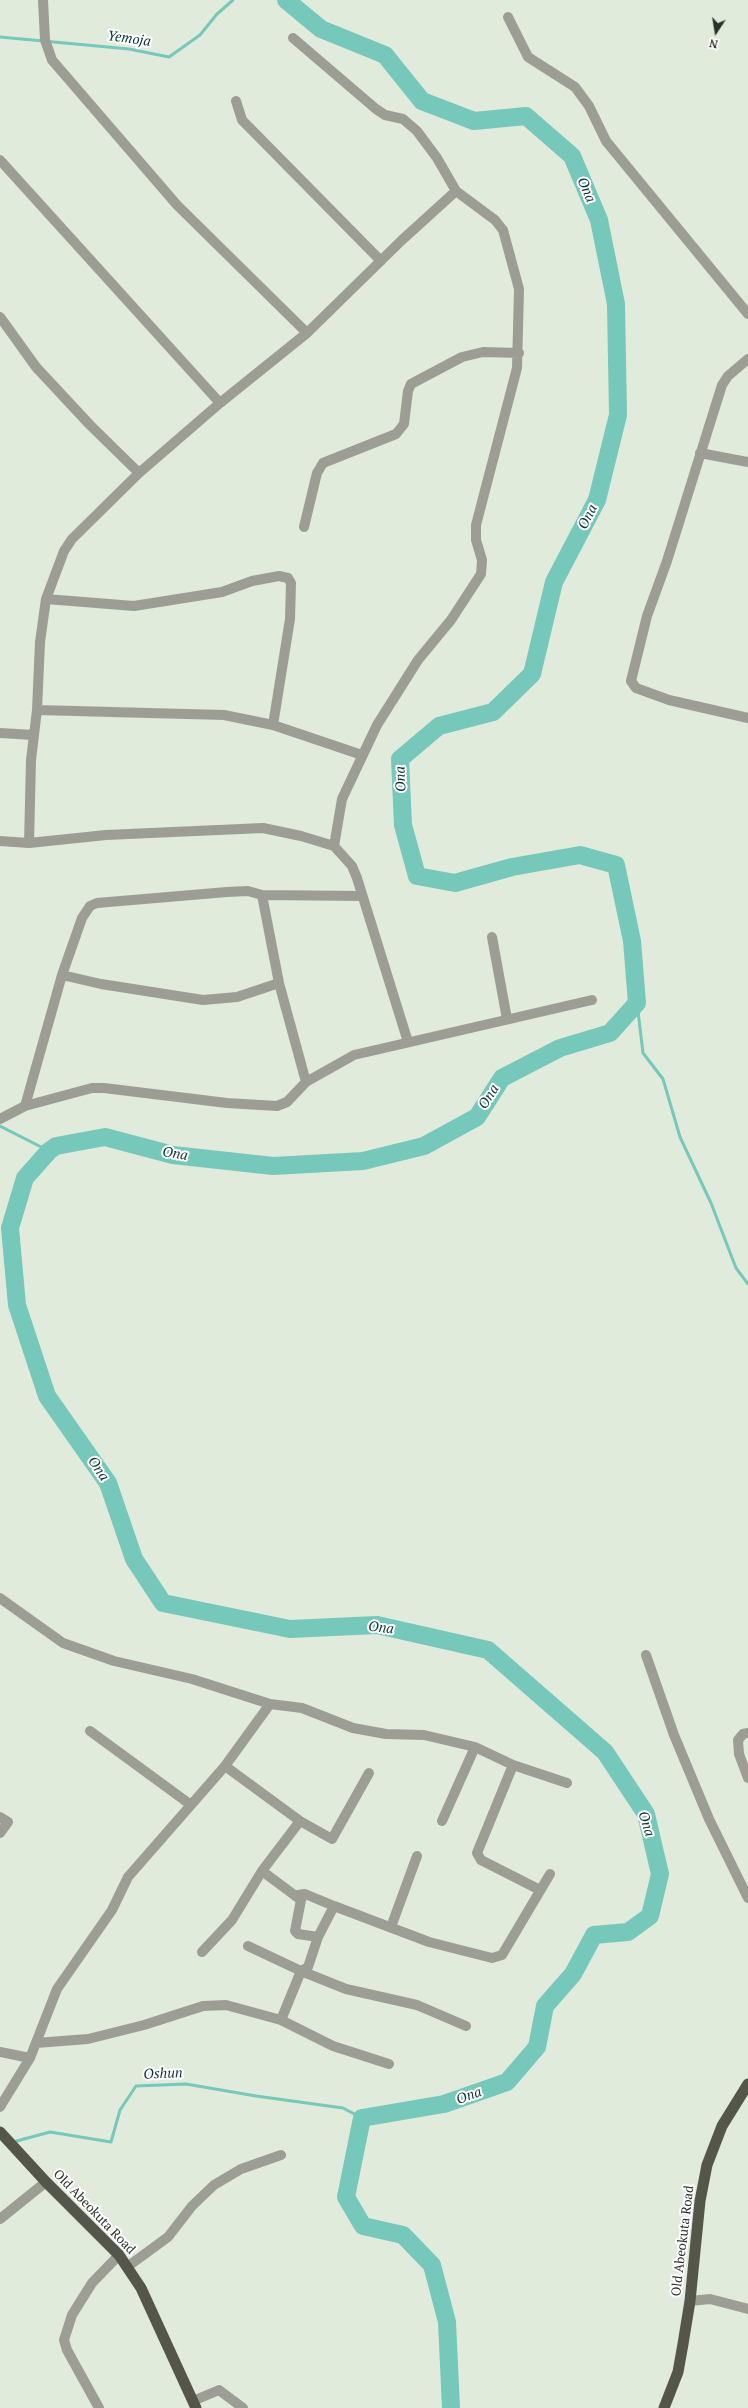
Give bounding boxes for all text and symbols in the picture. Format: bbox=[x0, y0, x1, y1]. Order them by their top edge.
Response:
north arrow bbox=[696, 12, 736, 52]
water label: Yemoja bbox=[106, 28, 152, 50]
text: N bbox=[708, 36, 719, 51]
water label: Ona bbox=[573, 175, 599, 205]
water label: Ona bbox=[575, 502, 601, 532]
water label: Ona bbox=[392, 766, 410, 792]
water label: Ona bbox=[475, 1082, 503, 1112]
water label: Ona bbox=[161, 1143, 189, 1165]
water label: Ona bbox=[84, 1454, 112, 1484]
water label: Ona bbox=[367, 1618, 395, 1638]
water label: Ona bbox=[634, 1809, 658, 1839]
water label: Oshun bbox=[143, 2065, 183, 2083]
water label: Ona bbox=[454, 2084, 484, 2108]
street label: Old Abeokuta Road bbox=[50, 2167, 138, 2257]
street label: Old Abeokuta Road bbox=[668, 2185, 698, 2297]

